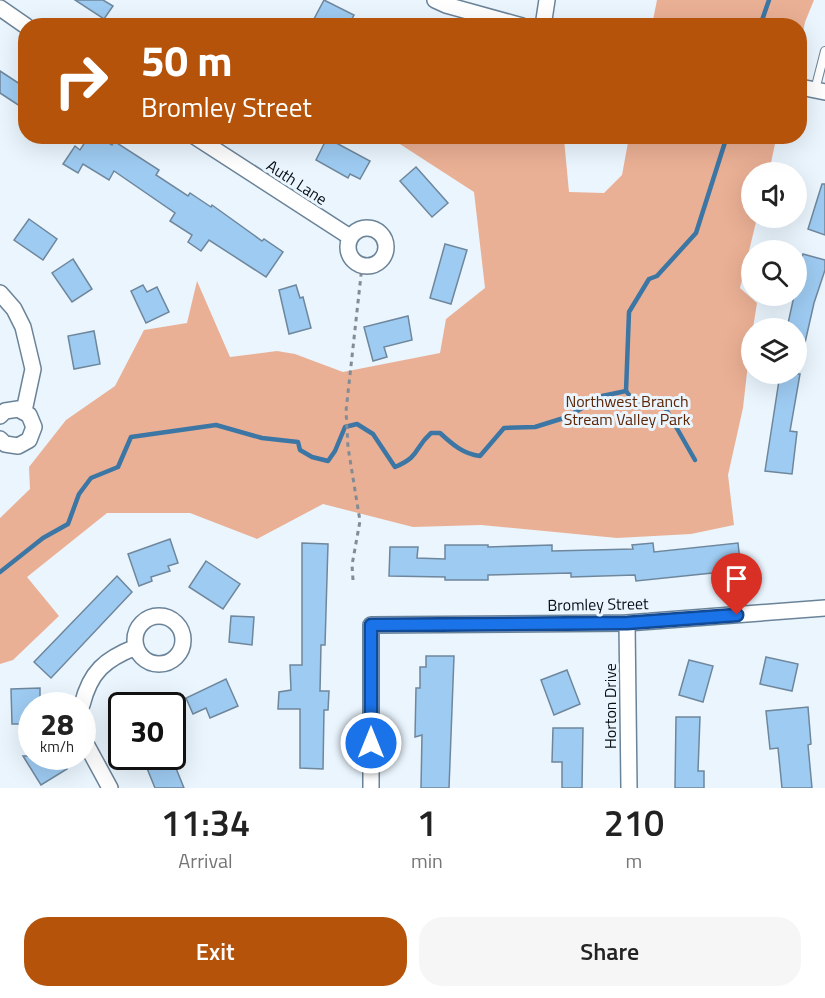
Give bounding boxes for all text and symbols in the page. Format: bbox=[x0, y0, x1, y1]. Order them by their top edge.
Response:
text: 50 m bbox=[141, 28, 233, 92]
icon: right bbox=[42, 42, 120, 120]
text: Bromley Street bbox=[141, 86, 312, 127]
street label: Auth Lane bbox=[262, 153, 332, 211]
map controls bbox=[741, 162, 807, 384]
button: sound bbox=[741, 162, 807, 228]
button: search bbox=[741, 240, 807, 306]
button: layers bbox=[741, 318, 807, 384]
park label: Northwest Branch Stream Valley Park bbox=[564, 389, 691, 431]
pin bbox=[711, 553, 762, 615]
icon: arrive bbox=[720, 562, 753, 595]
street label: Bromley Street bbox=[547, 591, 649, 617]
street label: Horton Drive bbox=[598, 663, 622, 749]
speed limit sign: 30 bbox=[108, 692, 186, 770]
text: 28 bbox=[40, 701, 74, 747]
position arrow bbox=[339, 711, 403, 775]
text: km/h bbox=[40, 735, 74, 758]
text: 11:34 bbox=[161, 795, 250, 850]
text: 1 bbox=[417, 795, 437, 850]
text: 210 bbox=[604, 795, 664, 850]
text: Arrival bbox=[178, 845, 233, 876]
text: min bbox=[411, 845, 443, 876]
text: m bbox=[626, 845, 642, 876]
button: Exit bbox=[24, 917, 407, 986]
button: Share bbox=[419, 917, 801, 986]

